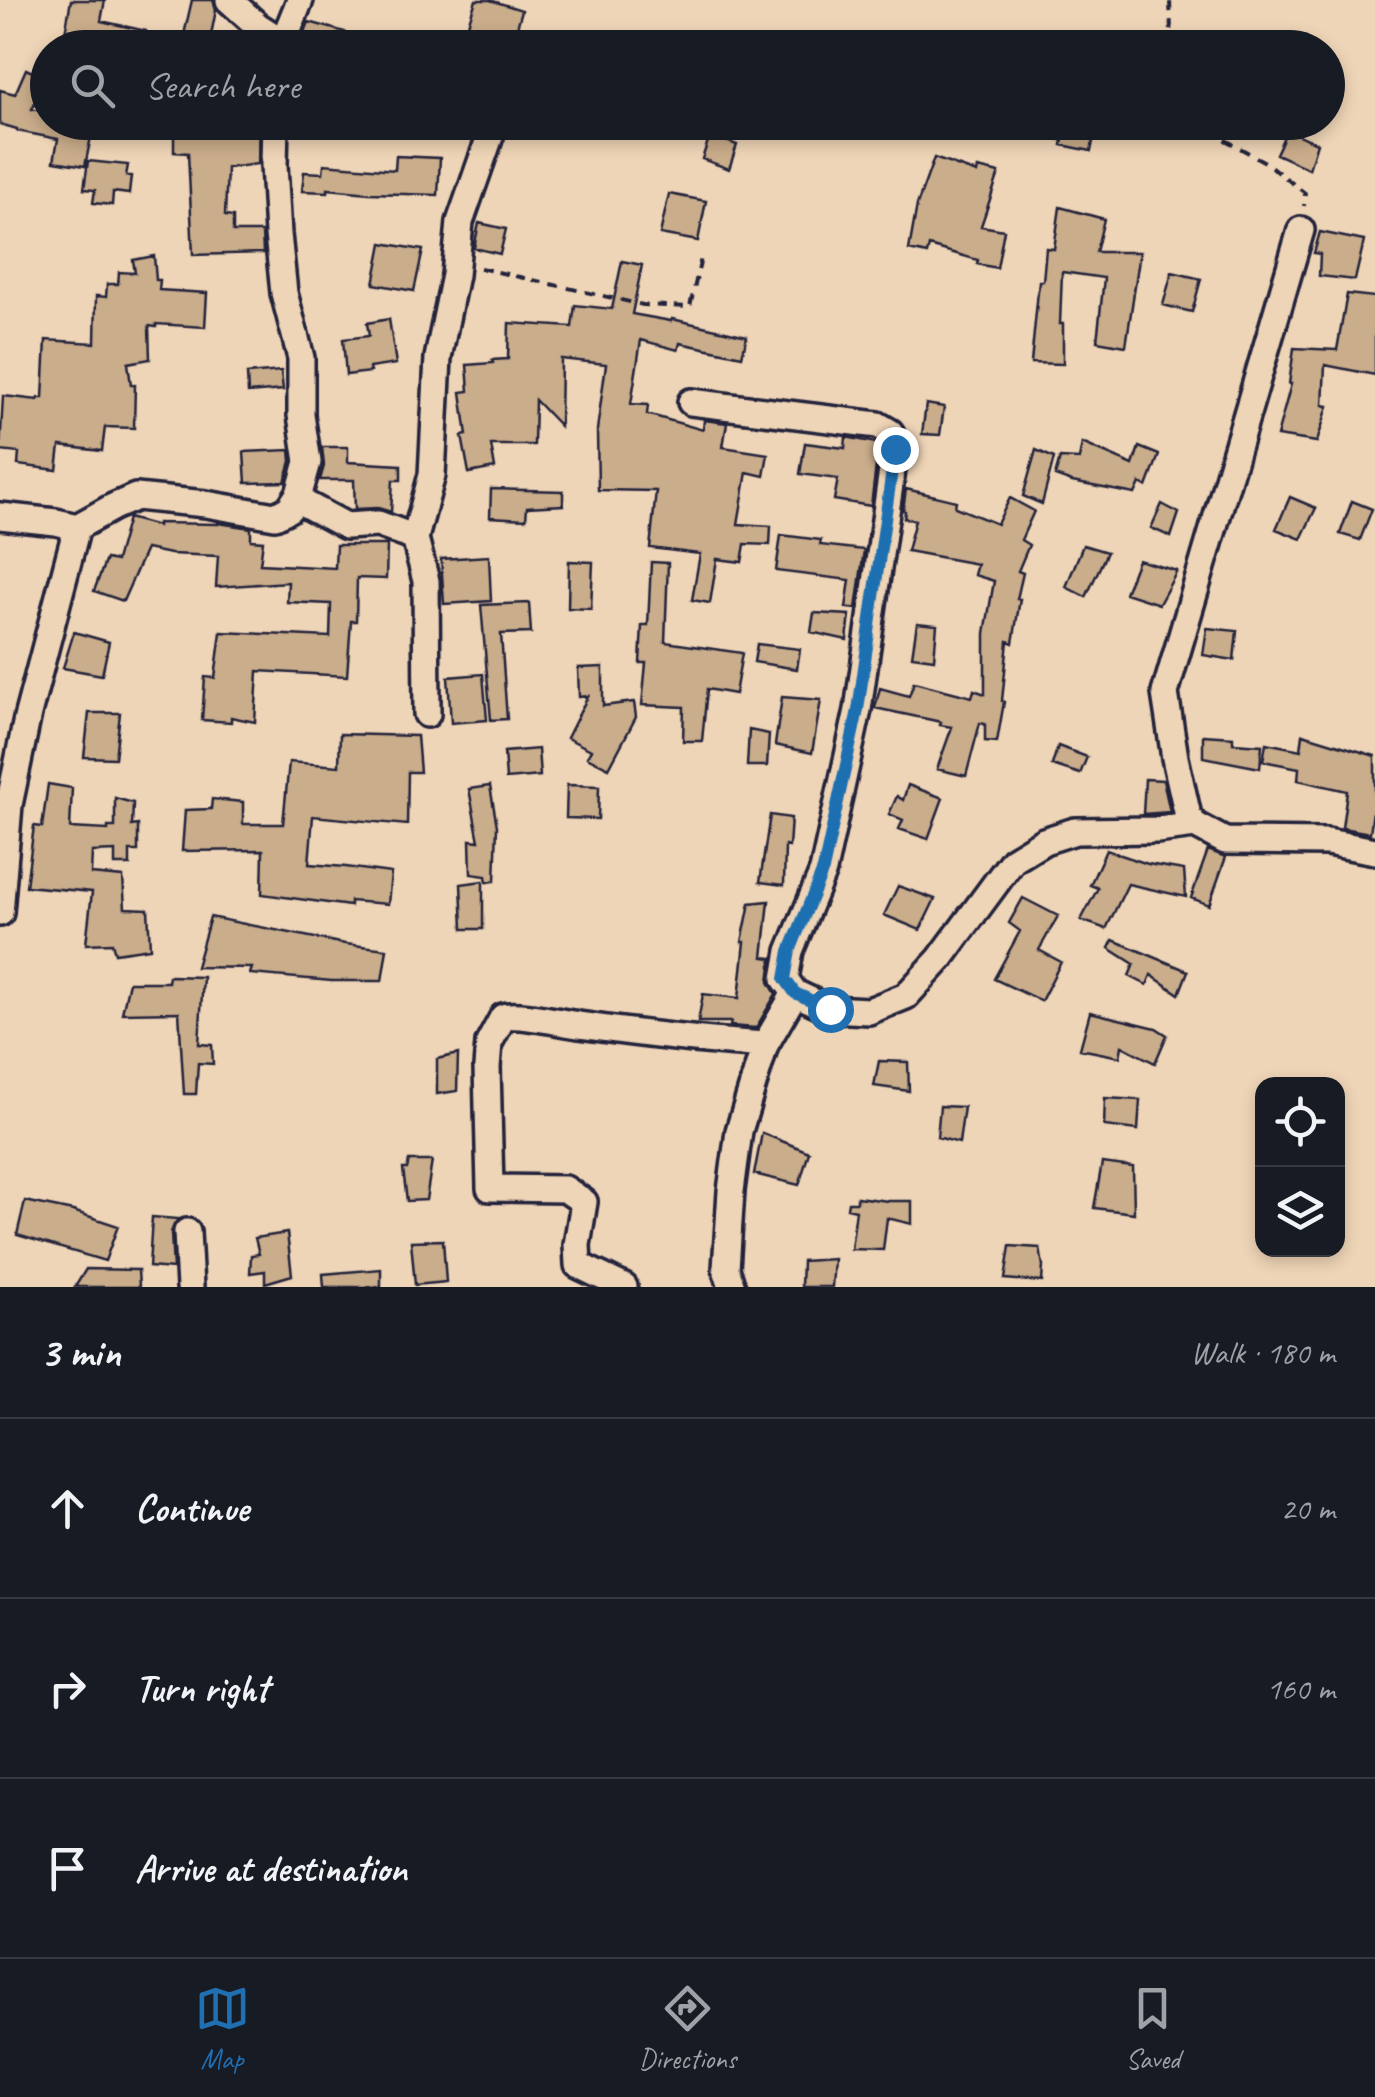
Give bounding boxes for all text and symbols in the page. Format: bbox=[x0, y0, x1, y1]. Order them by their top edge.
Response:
search box bbox=[30, 30, 1345, 140]
icon: search bbox=[65, 58, 120, 113]
text: Search here bbox=[145, 62, 300, 109]
route end bbox=[873, 427, 919, 473]
route start bbox=[808, 987, 854, 1033]
map controls bbox=[1255, 1077, 1345, 1257]
button: locate bbox=[1255, 1077, 1345, 1167]
button: layers bbox=[1255, 1167, 1345, 1257]
text: 3 min bbox=[40, 1326, 120, 1379]
text: Walk · 180 m bbox=[1191, 1332, 1335, 1373]
icon: ahead bbox=[40, 1481, 95, 1536]
text: Continue bbox=[135, 1485, 249, 1532]
text: 20 m bbox=[1281, 1488, 1335, 1529]
icon: right bbox=[40, 1661, 95, 1716]
text: Turn right bbox=[135, 1665, 269, 1712]
text: 160 m bbox=[1266, 1668, 1335, 1709]
icon: arrive bbox=[40, 1841, 95, 1896]
text: Arrive at destination bbox=[135, 1845, 407, 1892]
tab: Map bbox=[195, 1981, 250, 2076]
tab: Directions bbox=[639, 1981, 736, 2076]
tab: Saved bbox=[1125, 1981, 1180, 2076]

